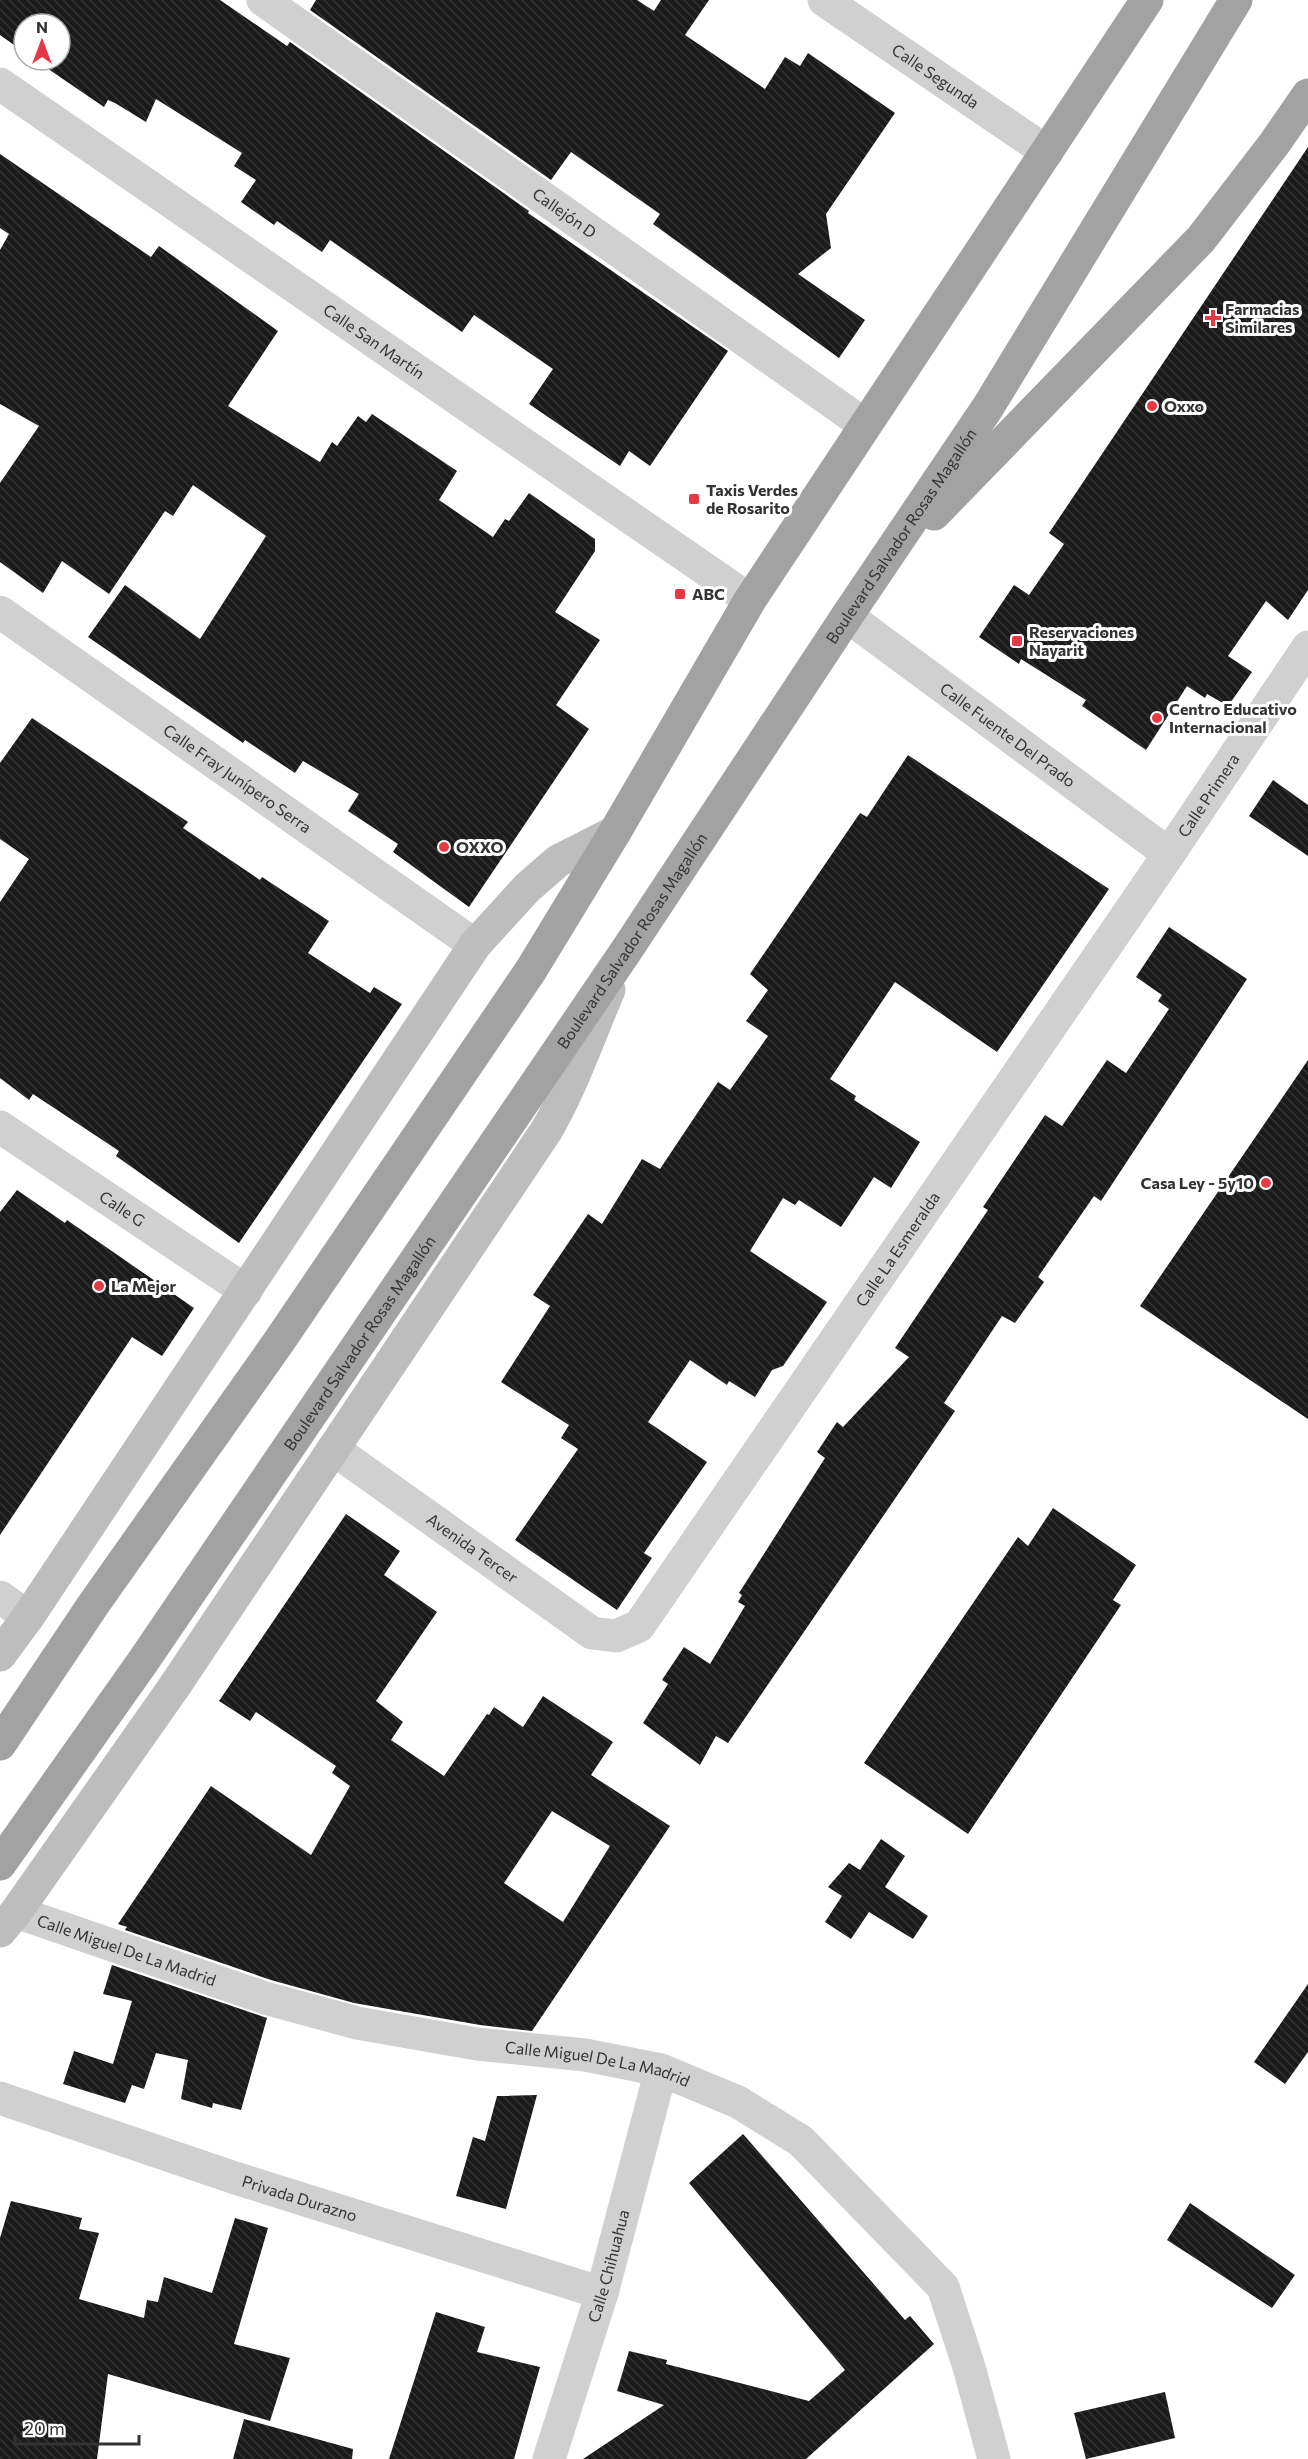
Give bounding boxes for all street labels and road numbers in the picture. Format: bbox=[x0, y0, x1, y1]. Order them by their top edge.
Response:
street label: Calle Segunda bbox=[889, 39, 983, 112]
street label: Callejón D bbox=[529, 183, 600, 241]
street label: Calle San Martín bbox=[320, 299, 429, 382]
street label: Boulevard Salvador Rosas Magallón bbox=[821, 424, 980, 647]
street label: Calle Fuente Del Prado bbox=[937, 678, 1079, 791]
street label: Calle Fray Junípero Serra bbox=[160, 720, 315, 836]
street label: Calle Primera bbox=[1173, 750, 1243, 841]
street label: Boulevard Salvador Rosas Magallón bbox=[553, 829, 710, 1052]
street label: Calle G bbox=[96, 1186, 149, 1230]
street label: Calle La Esmeralda bbox=[851, 1188, 943, 1310]
street label: Boulevard Salvador Rosas Magallón bbox=[279, 1232, 439, 1454]
street label: Avenida Tercer bbox=[423, 1509, 522, 1587]
street label: Calle Miguel De La Madrid bbox=[35, 1910, 219, 1989]
street label: Calle Miguel De La Madrid bbox=[504, 2037, 693, 2090]
street label: Privada Durazno bbox=[240, 2171, 360, 2225]
street label: Calle Chihuahua bbox=[583, 2207, 633, 2325]

